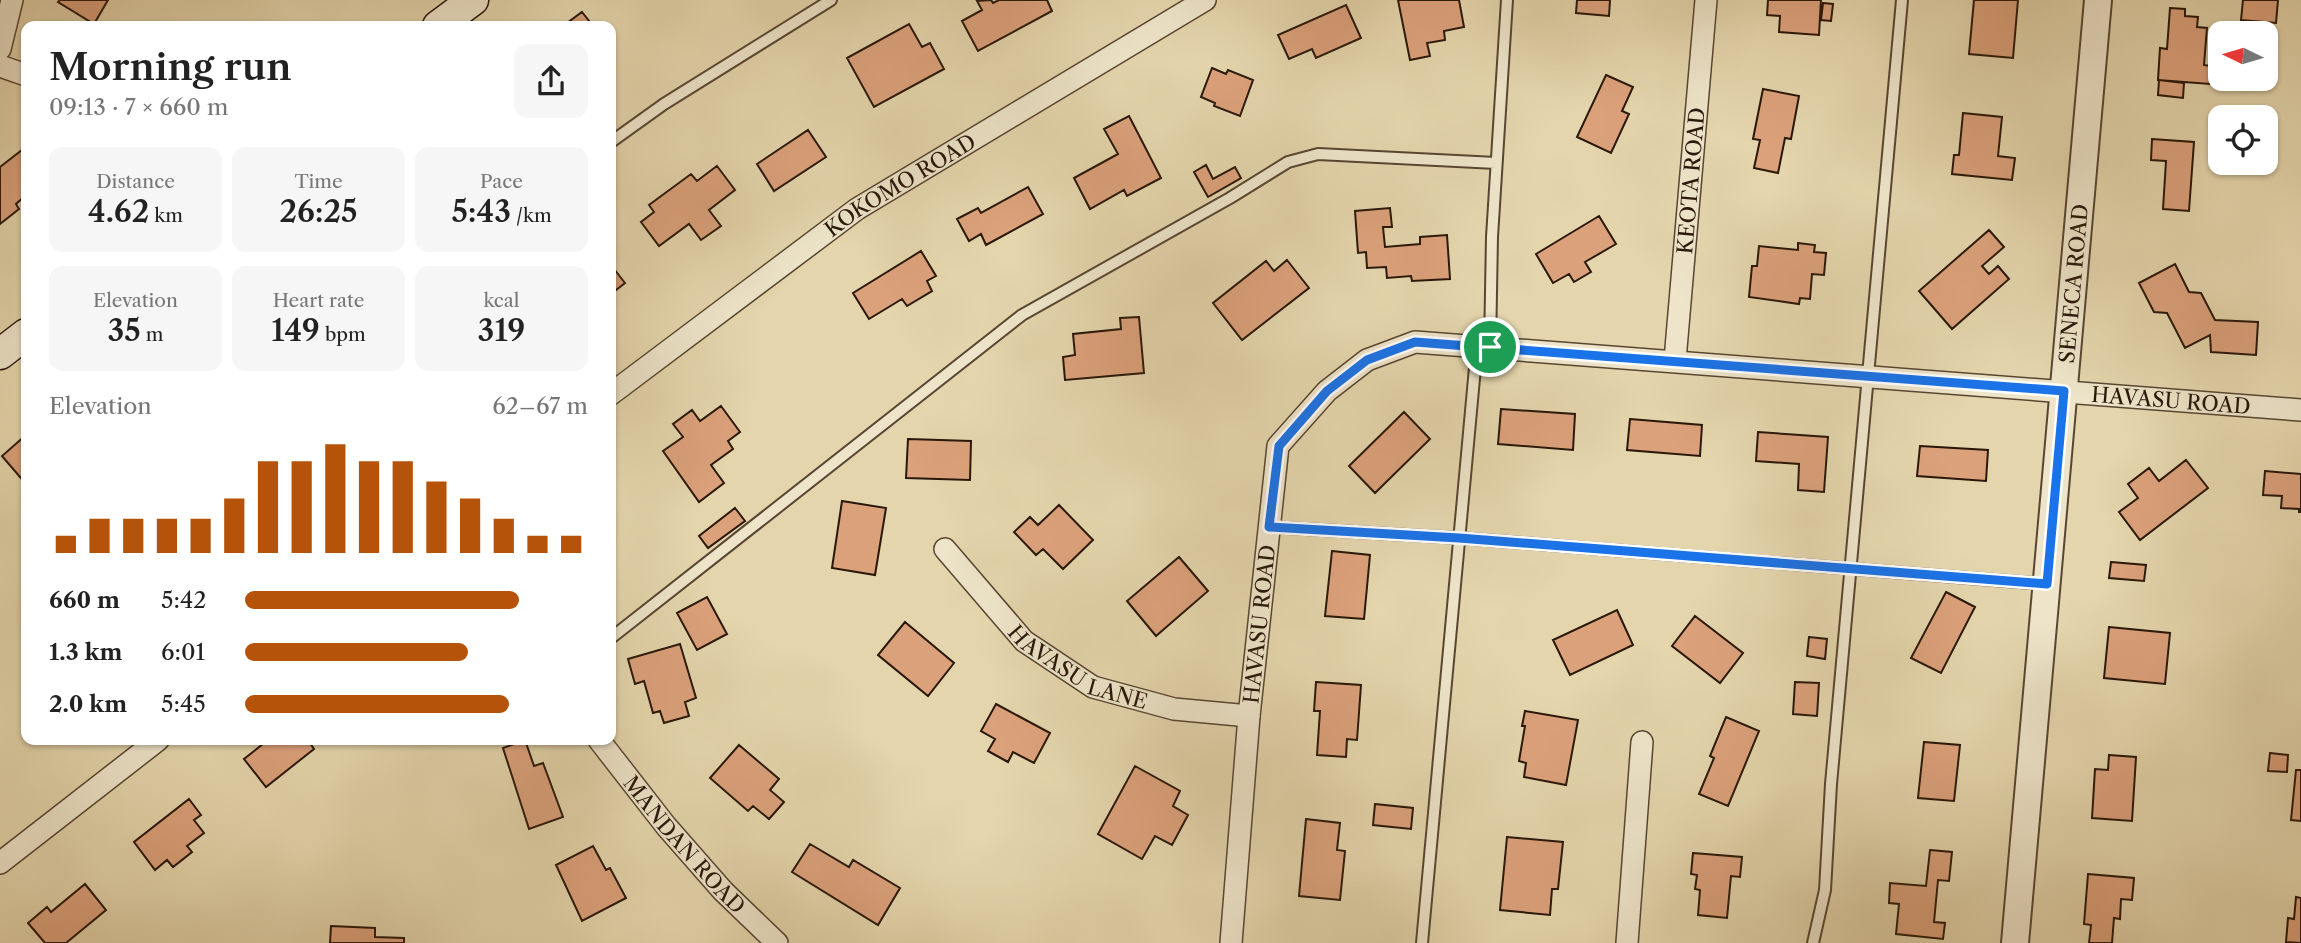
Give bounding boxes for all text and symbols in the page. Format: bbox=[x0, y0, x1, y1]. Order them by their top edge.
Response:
north arrow bbox=[2208, 21, 2278, 91]
map controls bbox=[2208, 21, 2278, 175]
text: Morning run bbox=[49, 43, 292, 90]
button: share bbox=[514, 44, 588, 118]
text: 09:13 · 7 × 660 m bbox=[49, 93, 228, 121]
button: locate bbox=[2208, 105, 2278, 175]
street label: KEOTA ROAD bbox=[1672, 106, 1709, 255]
street label: KOKOMO ROAD bbox=[819, 128, 980, 242]
text: Distance bbox=[96, 170, 175, 193]
text: Time bbox=[294, 170, 343, 193]
text: Pace bbox=[480, 170, 523, 193]
text: 4.62 bbox=[88, 193, 149, 230]
text: 26:25 bbox=[279, 193, 358, 230]
text: 5:43 bbox=[451, 193, 511, 230]
street label: SENECA ROAD bbox=[2054, 203, 2093, 364]
text: km bbox=[149, 204, 183, 227]
text: /km bbox=[511, 204, 552, 227]
text: Elevation bbox=[93, 289, 178, 312]
text: Heart rate bbox=[273, 289, 364, 312]
text: kcal bbox=[484, 289, 519, 312]
text: 35 bbox=[107, 312, 141, 349]
text: 149 bbox=[271, 312, 320, 349]
text: 319 bbox=[478, 312, 525, 349]
pin bbox=[1460, 317, 1520, 377]
text: m bbox=[141, 323, 164, 346]
text: bpm bbox=[320, 323, 366, 346]
icon: arrive bbox=[1471, 328, 1509, 366]
street label: HAVASU ROAD bbox=[2090, 381, 2252, 419]
text: Elevation bbox=[49, 392, 152, 420]
text: 62–67 m bbox=[492, 392, 588, 420]
street label: HAVASU ROAD bbox=[1238, 543, 1280, 705]
text: 660 m bbox=[49, 586, 120, 614]
text: 5:42 bbox=[161, 586, 206, 614]
street label: HAVASU LANE bbox=[1003, 620, 1150, 714]
text: 1.3 km bbox=[49, 638, 123, 666]
text: 6:01 bbox=[161, 638, 205, 666]
text: 2.0 km bbox=[49, 690, 127, 718]
text: 5:45 bbox=[161, 690, 206, 718]
street label: MANDAN ROAD bbox=[619, 770, 751, 918]

